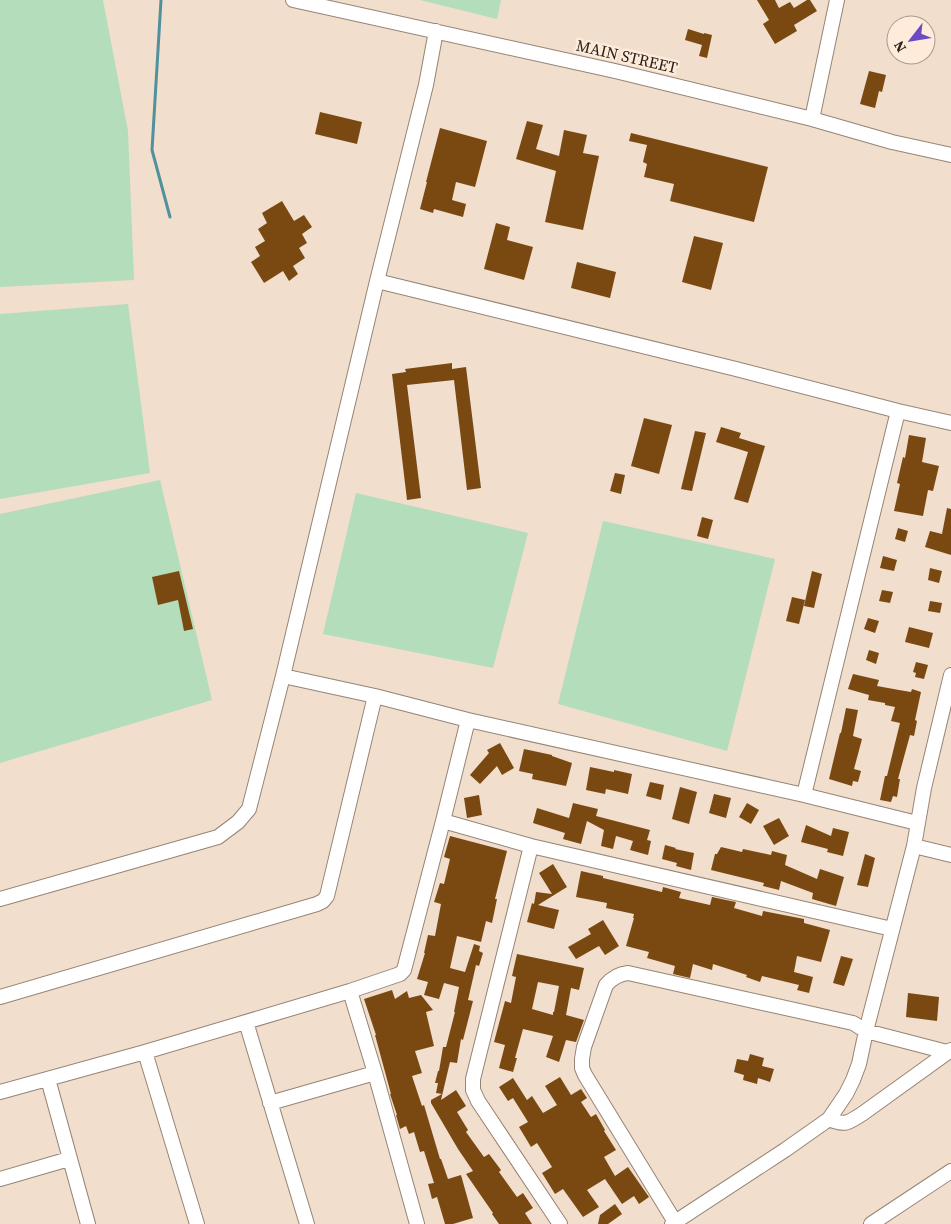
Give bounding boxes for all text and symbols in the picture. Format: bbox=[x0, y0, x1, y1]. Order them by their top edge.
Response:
north arrow bbox=[886, 15, 936, 65]
street label: MAIN STREET bbox=[574, 34, 680, 78]
text: N bbox=[889, 37, 911, 56]

